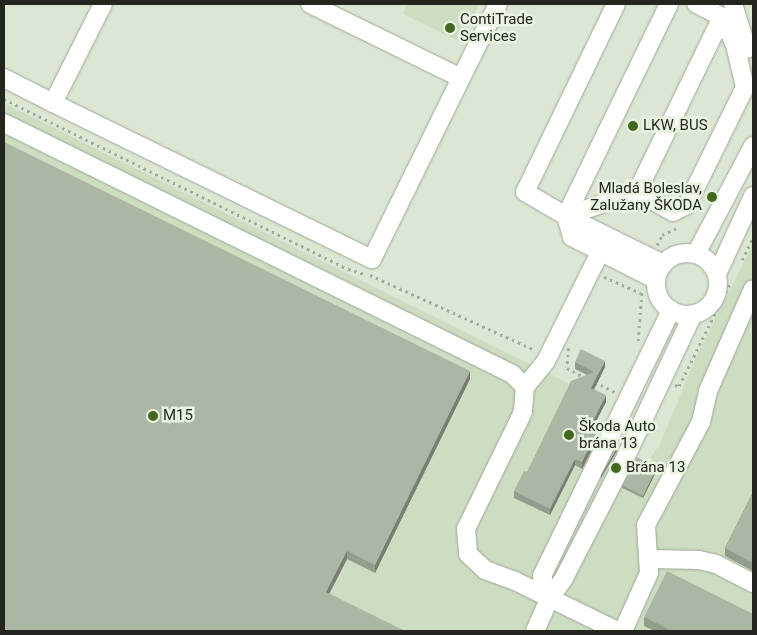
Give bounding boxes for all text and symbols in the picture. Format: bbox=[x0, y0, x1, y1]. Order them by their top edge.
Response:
place label: ContiTrade Services bbox=[460, 10, 533, 45]
marker: ContiTrade Services bbox=[444, 22, 456, 34]
place label: LKW, BUS bbox=[643, 117, 708, 135]
marker: LKW, BUS bbox=[627, 120, 639, 132]
place label: Mladá Boleslav, Zalužany ŠKODA bbox=[590, 179, 702, 214]
marker: Mladá Boleslav, Zalužany ŠKODA bbox=[706, 191, 718, 203]
place label: M15 bbox=[163, 407, 193, 425]
marker: M15 bbox=[147, 410, 159, 422]
place label: Škoda Auto brána 13 bbox=[579, 417, 656, 452]
marker: Škoda Auto brána 13 bbox=[563, 429, 575, 441]
place label: Brána 13 bbox=[626, 459, 685, 477]
marker: Brána 13 bbox=[610, 462, 622, 474]

